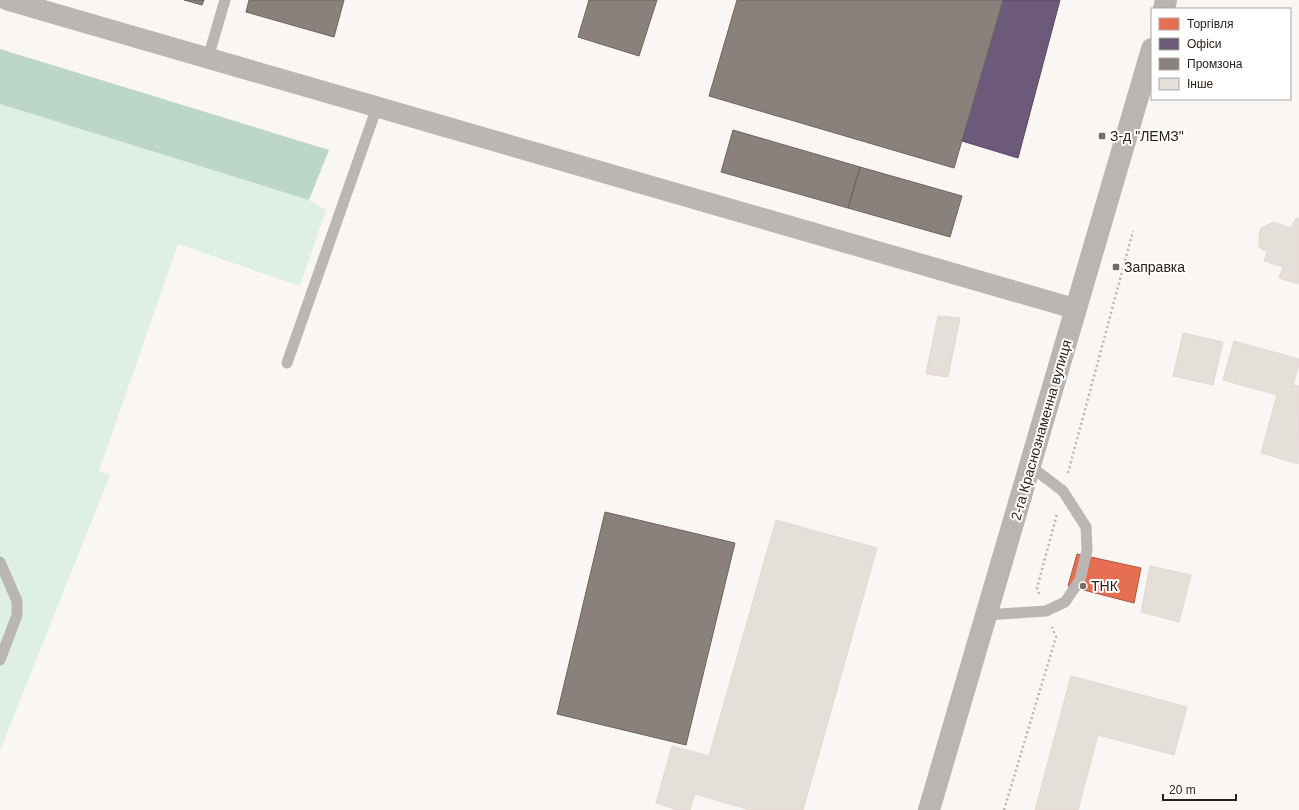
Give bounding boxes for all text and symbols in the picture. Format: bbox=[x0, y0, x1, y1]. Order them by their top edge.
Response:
legend bbox=[1151, 8, 1291, 100]
text: Торгівля bbox=[1187, 17, 1233, 31]
text: Офіси bbox=[1187, 37, 1222, 51]
text: Промзона bbox=[1187, 57, 1243, 71]
text: Інше bbox=[1187, 77, 1214, 91]
place label: З-д "ЛЕМЗ" bbox=[1110, 128, 1184, 144]
marker: З-д "ЛЕМЗ" bbox=[1097, 131, 1107, 141]
place label: Заправка bbox=[1124, 259, 1185, 275]
marker: Заправка bbox=[1111, 262, 1121, 272]
street label: 2-га Краснознаменна вулиця bbox=[1008, 338, 1074, 522]
place label: ТНК bbox=[1091, 578, 1119, 594]
marker: ТНК bbox=[1078, 581, 1088, 591]
scale bar bbox=[1163, 776, 1236, 802]
text: 20 m bbox=[1169, 783, 1196, 797]

